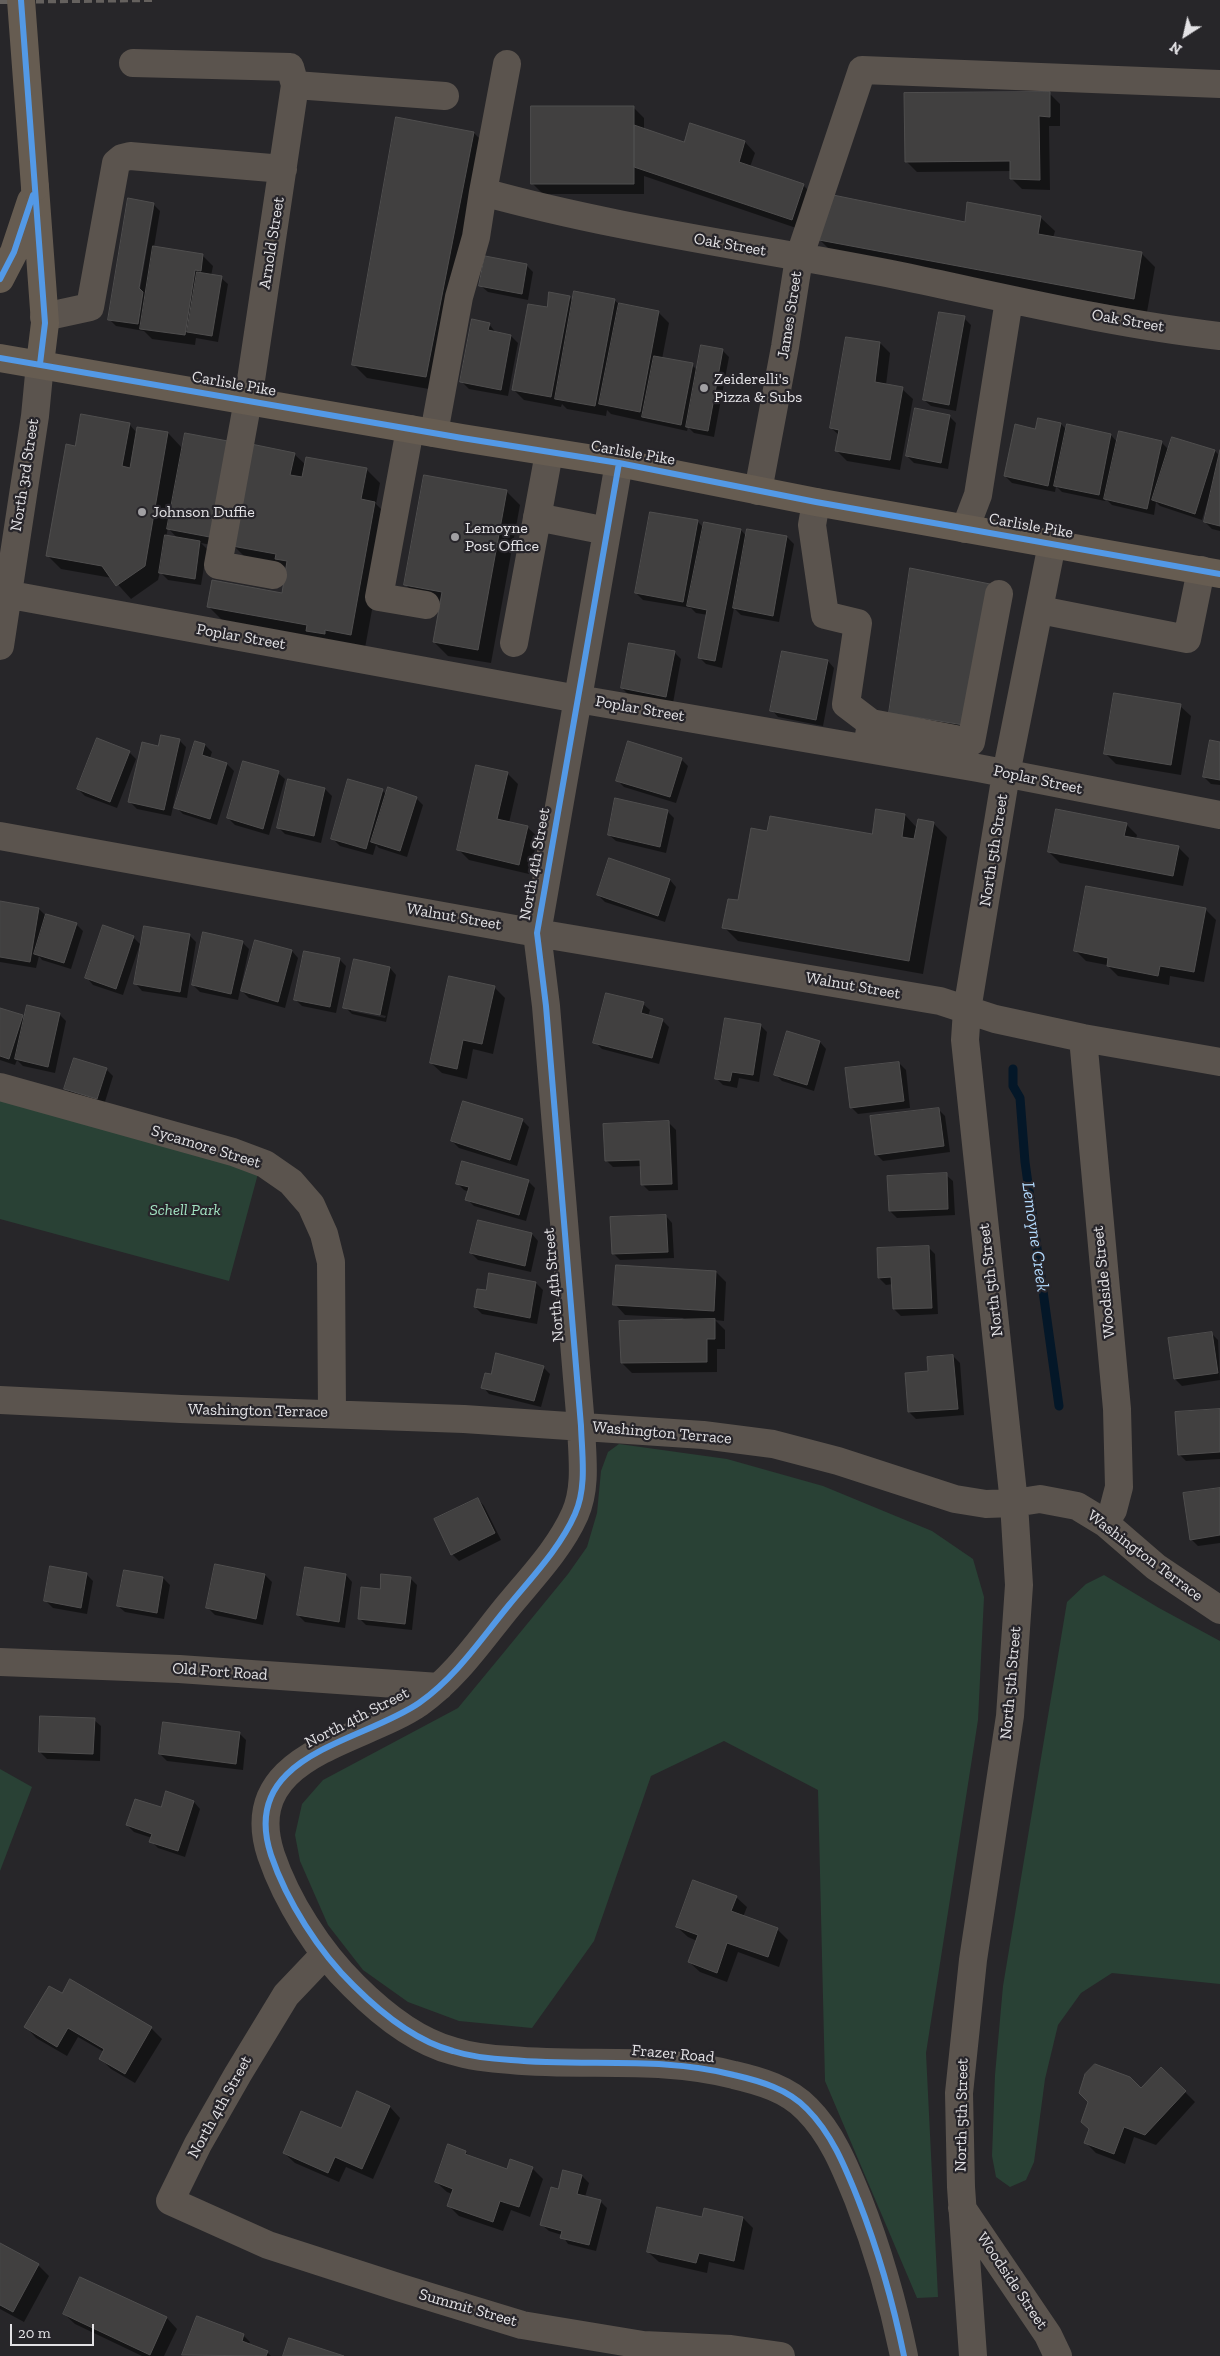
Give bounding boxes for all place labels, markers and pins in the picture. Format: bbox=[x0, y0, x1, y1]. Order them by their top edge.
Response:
place label: Zeiderelli's Pizza & Subs bbox=[714, 369, 802, 407]
marker: Zeiderelli's Pizza & Subs bbox=[698, 382, 710, 394]
place label: Johnson Duffie bbox=[152, 502, 255, 522]
marker: Johnson Duffie bbox=[136, 506, 148, 518]
place label: Lemoyne Post Office bbox=[465, 518, 539, 556]
marker: Lemoyne Post Office bbox=[449, 531, 461, 543]

